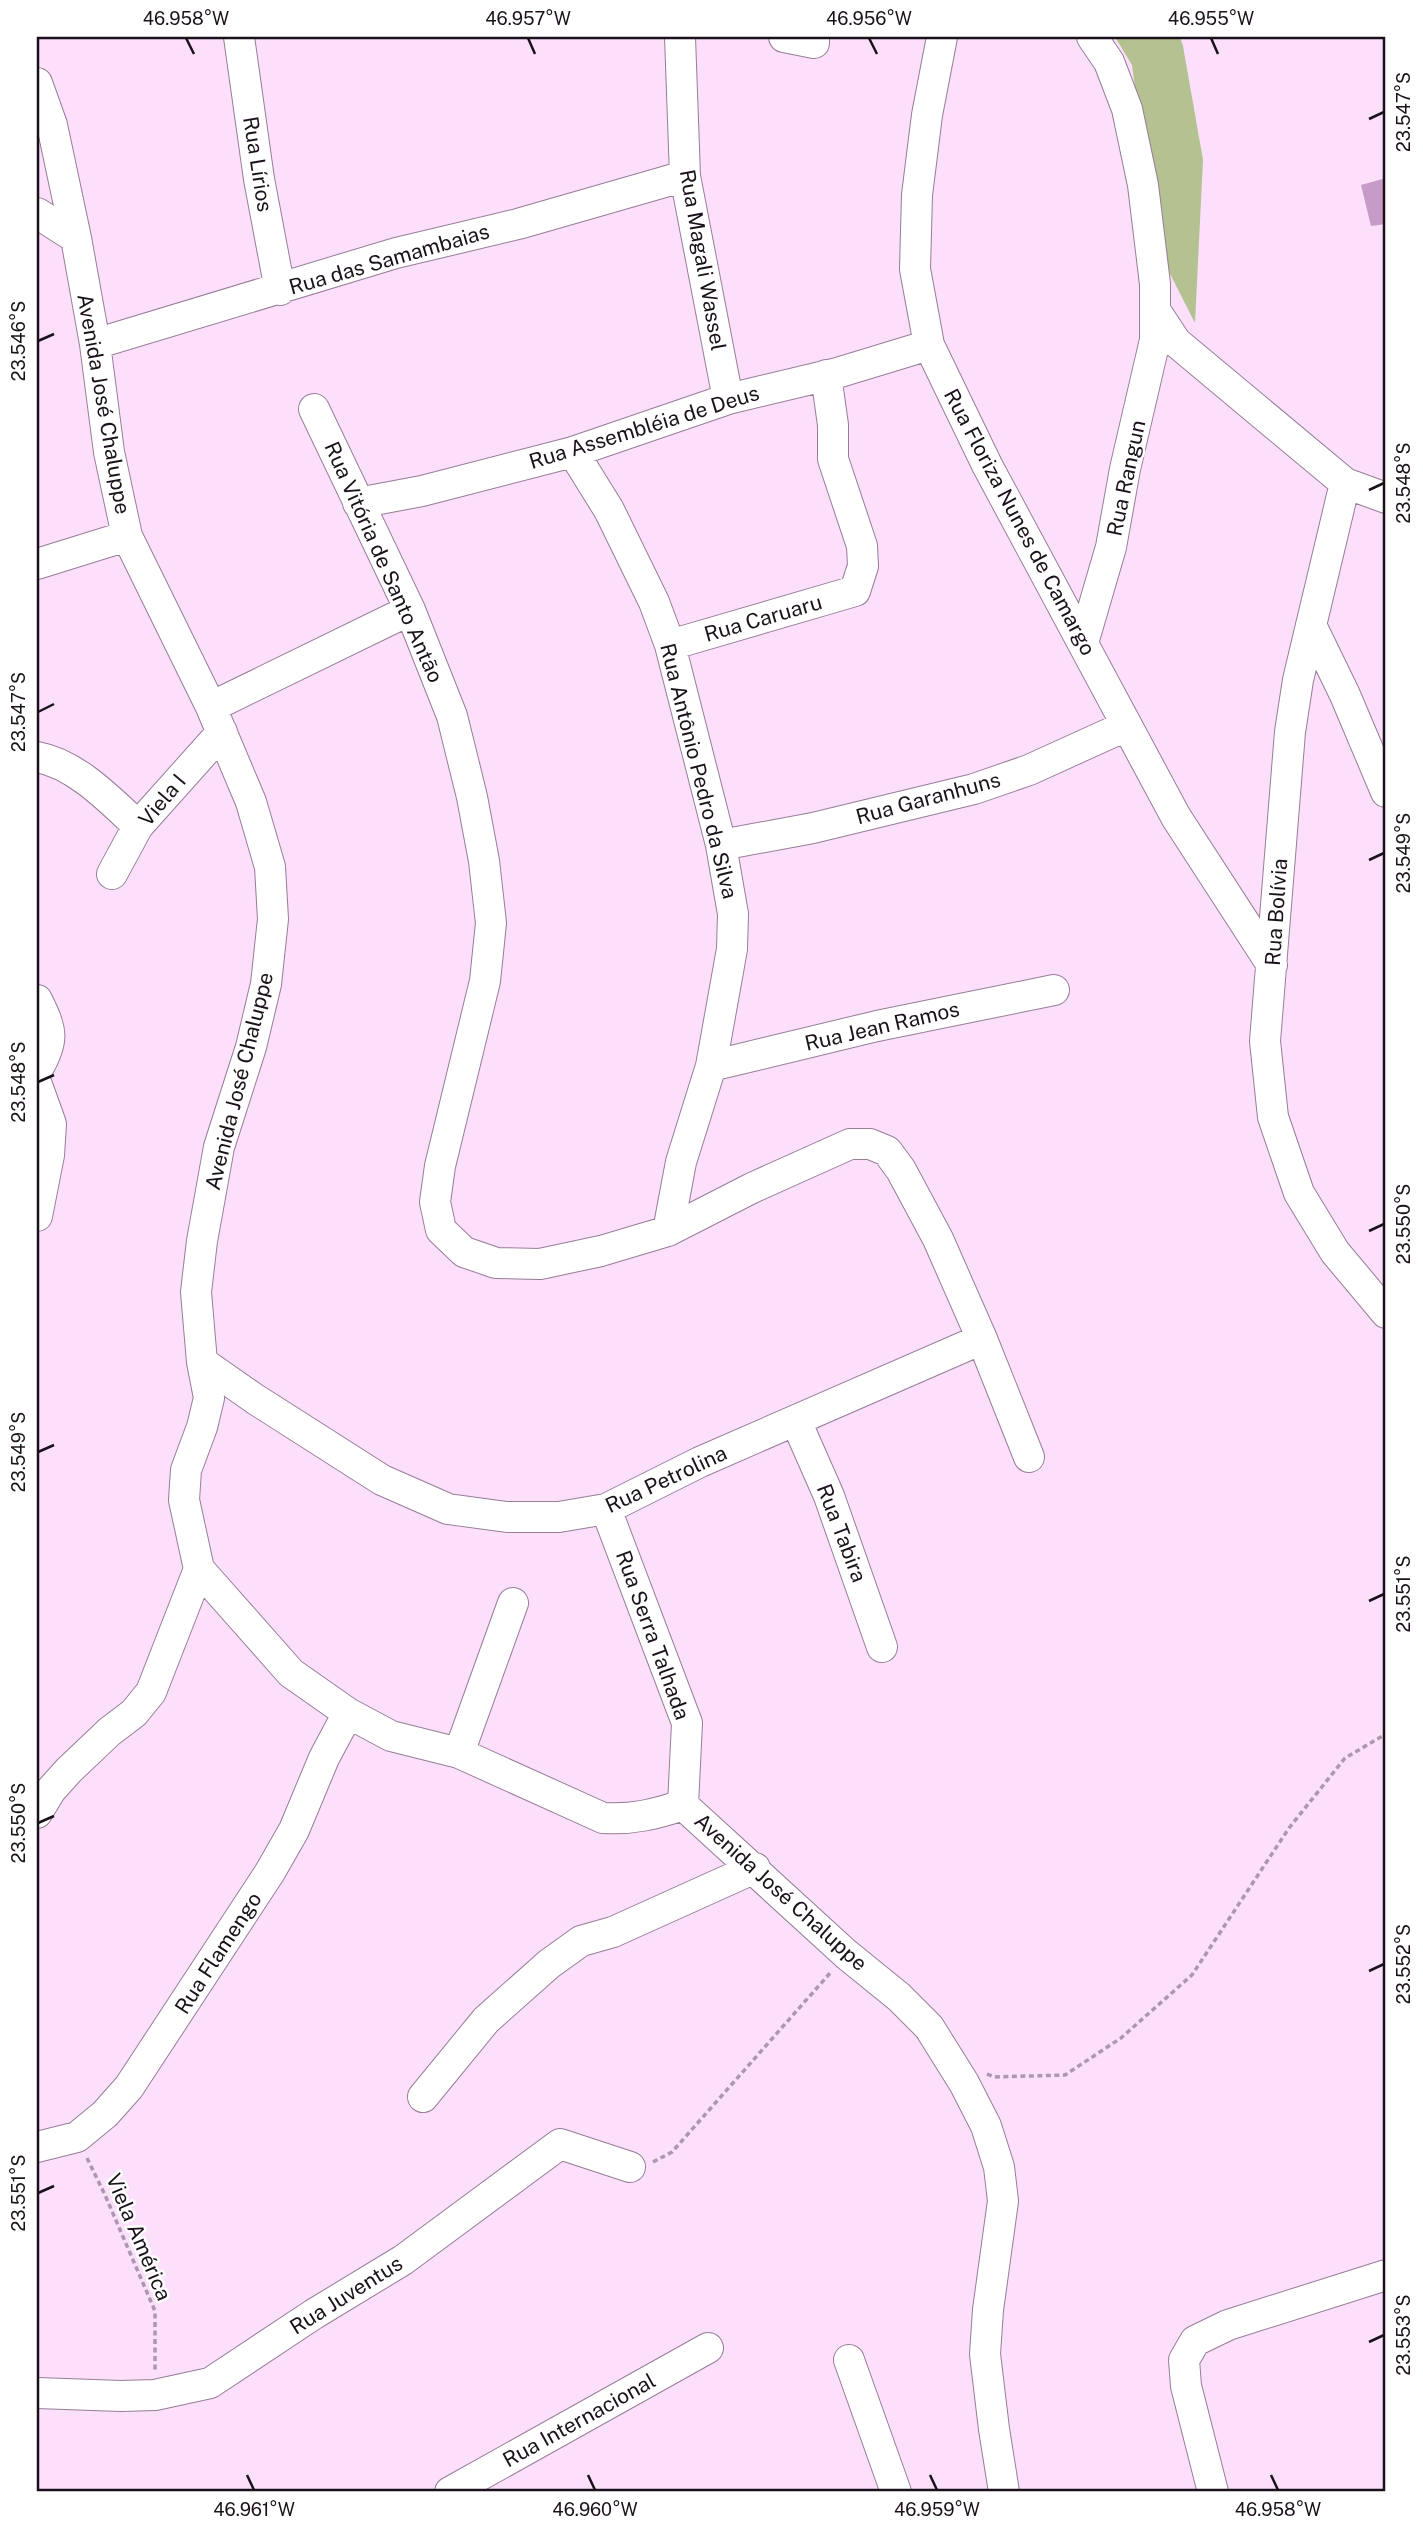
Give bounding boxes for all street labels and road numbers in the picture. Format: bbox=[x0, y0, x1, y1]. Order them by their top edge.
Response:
street label: Rua Lírios bbox=[238, 115, 278, 213]
street label: Rua Magali Wassel bbox=[675, 167, 731, 353]
street label: Rua das Samambaias bbox=[286, 218, 492, 300]
street label: Avenida José Chaluppe bbox=[72, 292, 136, 516]
street label: Rua Assembléia de Deus bbox=[526, 380, 762, 474]
street label: Rua Floriza Nunes de Camargo bbox=[939, 384, 1101, 660]
street label: Rua Rangun bbox=[1102, 418, 1150, 538]
street label: Rua Vitória de Santo Antão bbox=[320, 438, 448, 686]
street label: Rua Caruaru bbox=[701, 589, 825, 647]
street label: Rua Antônio Pedro da Silva bbox=[655, 641, 743, 901]
street label: Rua Garanhuns bbox=[853, 767, 1003, 829]
street label: Viela I bbox=[133, 769, 191, 831]
street label: Rua Bolívia bbox=[1260, 857, 1292, 967]
street label: Avenida José Chaluppe bbox=[200, 970, 278, 1192]
street label: Rua Jean Ramos bbox=[802, 996, 962, 1056]
street label: Rua Petrolina bbox=[601, 1440, 731, 1518]
street label: Rua Tabira bbox=[812, 1480, 872, 1586]
street label: Rua Serra Talhada bbox=[611, 1547, 695, 1723]
street label: Avenida José Chaluppe bbox=[690, 1808, 872, 1976]
street label: Rua Flamengo bbox=[169, 1887, 267, 2019]
street label: Viela América bbox=[101, 2170, 177, 2304]
street label: Rua Juventus bbox=[285, 2250, 407, 2340]
street label: Rua Internacional bbox=[498, 2368, 660, 2472]

